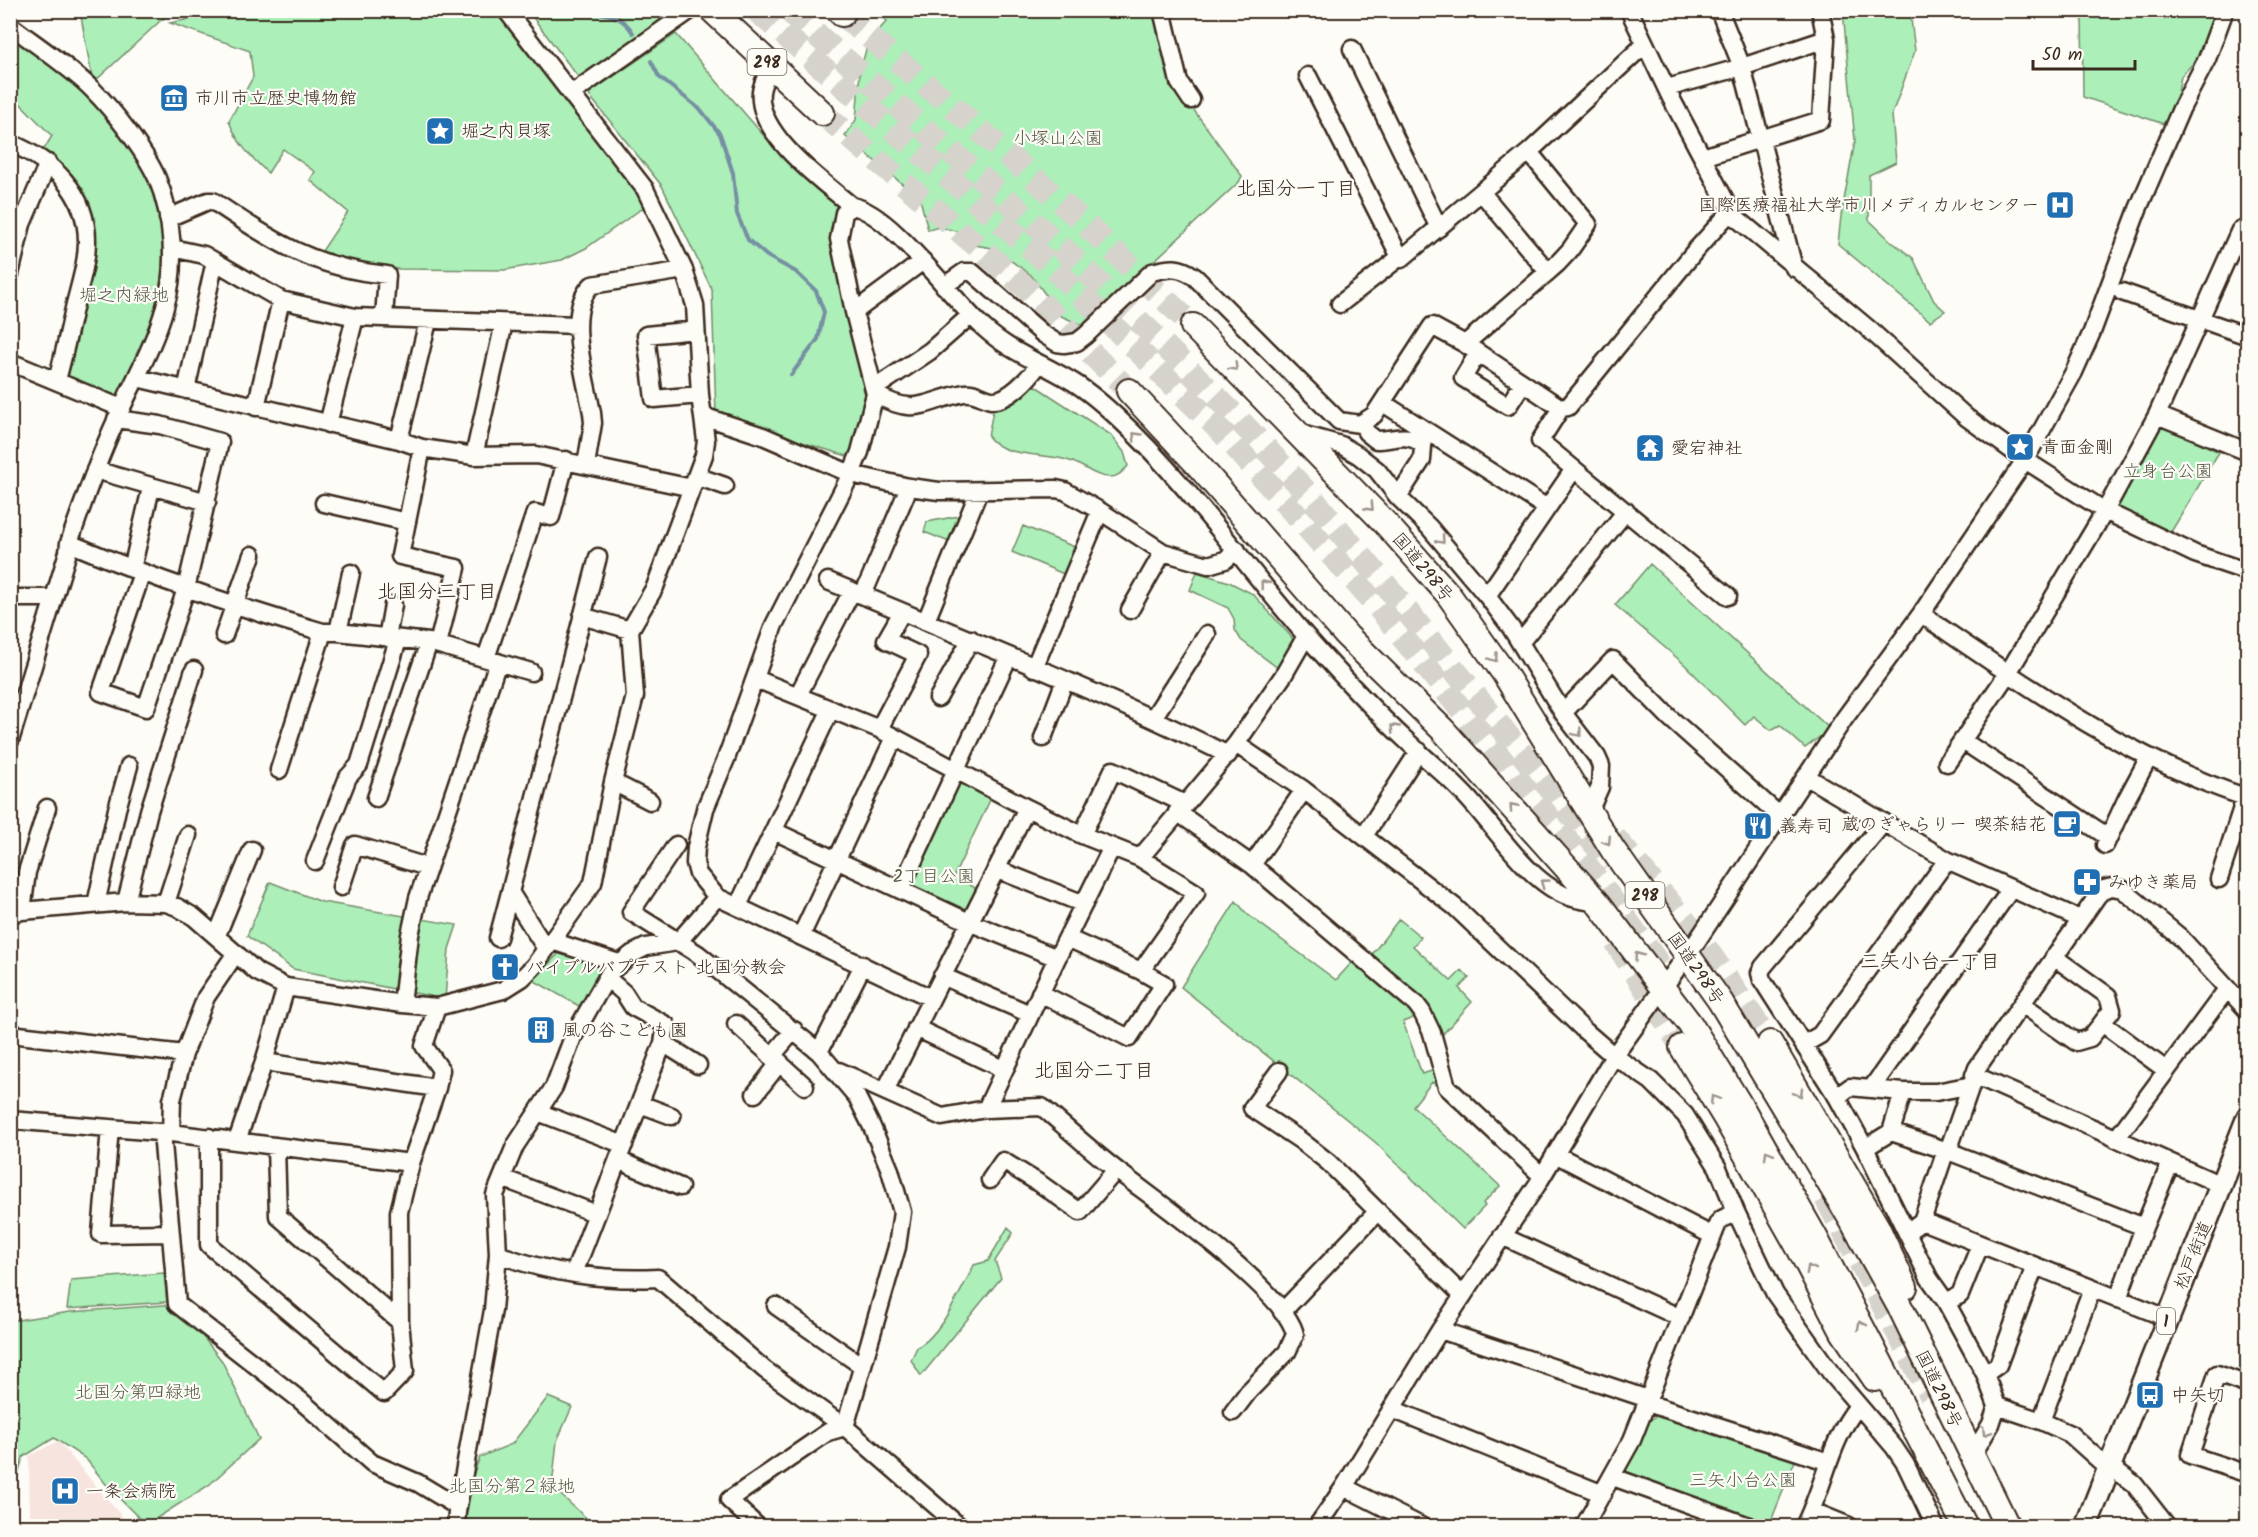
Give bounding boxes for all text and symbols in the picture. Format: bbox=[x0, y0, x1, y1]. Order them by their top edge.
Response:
scale bar bbox=[2033, 33, 2135, 71]
text: 50 m bbox=[2042, 41, 2082, 70]
road number: 298 bbox=[748, 49, 786, 75]
museum icon: 市川市立歴史博物館 bbox=[158, 82, 190, 114]
place label: 市川市立歴史博物館 bbox=[195, 85, 357, 114]
place icon: 堀之内貝塚 bbox=[424, 115, 456, 147]
place label: 堀之内貝塚 bbox=[461, 118, 551, 147]
park label: 小塚山公園 bbox=[1013, 125, 1103, 154]
district label: 北国分一丁目 bbox=[1236, 174, 1356, 206]
hospital icon: 国際医療福祉大学市川メディカルセンター bbox=[2044, 189, 2076, 221]
place label: 国際医療福祉大学市川メディカルセンター bbox=[1698, 192, 2039, 221]
park label: 堀之内緑地 bbox=[79, 282, 169, 311]
one-way arrow bbox=[1227, 360, 1238, 371]
place icon: 青面金剛 bbox=[2004, 431, 2036, 463]
temple icon: 愛宕神社 bbox=[1634, 432, 1666, 464]
one-way arrow bbox=[1132, 433, 1143, 443]
place label: 青面金剛 bbox=[2041, 434, 2113, 463]
place label: 愛宕神社 bbox=[1671, 435, 1743, 464]
park label: 立身台公園 bbox=[2123, 458, 2213, 487]
one-way arrow bbox=[1363, 501, 1374, 511]
street label: 国道298号 bbox=[1384, 526, 1460, 609]
one-way arrow bbox=[1433, 533, 1444, 544]
district label: 北国分三丁目 bbox=[377, 577, 497, 609]
one-way arrow bbox=[1260, 579, 1271, 590]
one-way arrow bbox=[1486, 651, 1497, 662]
one-way arrow bbox=[1391, 725, 1402, 736]
one-way arrow bbox=[1570, 726, 1581, 737]
one-way arrow bbox=[1509, 804, 1520, 814]
cafe icon: 蔵のぎゃらりー 喫茶結花 bbox=[2051, 808, 2083, 840]
restaurant icon: 義寿司 bbox=[1742, 810, 1774, 842]
place label: 蔵のぎゃらりー 喫茶結花 bbox=[1842, 811, 2046, 840]
place label: 義寿司 bbox=[1779, 813, 1833, 842]
one-way arrow bbox=[1600, 835, 1612, 845]
park label: 2丁目公園 bbox=[893, 863, 975, 892]
pharmacy icon: みゆき薬局 bbox=[2071, 866, 2103, 898]
place label: みゆき薬局 bbox=[2108, 869, 2198, 898]
one-way arrow bbox=[1540, 879, 1551, 890]
road number: 298 bbox=[1626, 882, 1664, 908]
street label: 国道298号 bbox=[1659, 926, 1731, 1012]
district label: 三矢小台一丁目 bbox=[1860, 947, 2000, 979]
church icon: バイブルバプテスト 北国分教会 bbox=[489, 951, 521, 983]
one-way arrow bbox=[1634, 952, 1645, 963]
place label: バイブルバプテスト 北国分教会 bbox=[526, 954, 786, 983]
building icon: 風の谷こども園 bbox=[525, 1014, 557, 1046]
place label: 風の谷こども園 bbox=[562, 1017, 688, 1046]
district label: 北国分二丁目 bbox=[1034, 1056, 1154, 1088]
one-way arrow bbox=[1792, 1087, 1804, 1097]
one-way arrow bbox=[1709, 1095, 1721, 1105]
one-way arrow bbox=[1764, 1150, 1775, 1160]
street label: 松戸街道 bbox=[2167, 1217, 2221, 1294]
one-way arrow bbox=[1806, 1265, 1817, 1275]
road number: 1 bbox=[2157, 1308, 2175, 1334]
one-way arrow bbox=[1857, 1320, 1869, 1331]
street label: 国道298号 bbox=[1906, 1346, 1969, 1434]
park label: 北国分第四緑地 bbox=[75, 1379, 201, 1408]
bus stop icon: 中矢切 bbox=[2134, 1379, 2166, 1411]
place label: 中矢切 bbox=[2171, 1382, 2225, 1411]
one-way arrow bbox=[1981, 1426, 1993, 1436]
park label: 三矢小台公園 bbox=[1689, 1467, 1797, 1496]
park label: 北国分第２緑地 bbox=[449, 1473, 575, 1502]
hospital icon: 一条会病院 bbox=[49, 1475, 81, 1507]
place label: 一条会病院 bbox=[86, 1478, 176, 1507]

